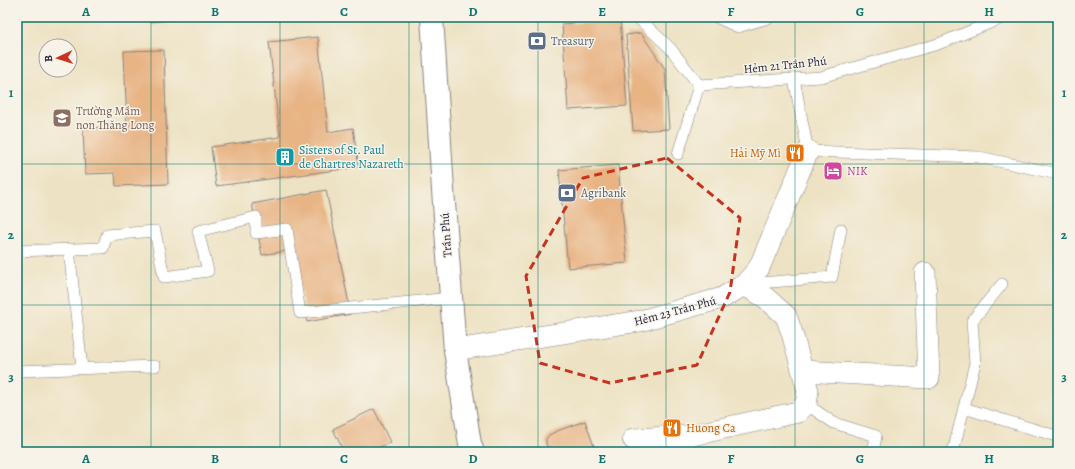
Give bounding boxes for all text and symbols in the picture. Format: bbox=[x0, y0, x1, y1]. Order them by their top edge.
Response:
text: A bbox=[81, 3, 91, 20]
text: B bbox=[211, 3, 219, 20]
text: C bbox=[340, 3, 348, 20]
text: D bbox=[468, 3, 478, 20]
text: E bbox=[598, 3, 606, 20]
text: F bbox=[728, 3, 735, 20]
text: G bbox=[856, 3, 864, 20]
text: H bbox=[984, 3, 994, 20]
bank icon: Treasury bbox=[526, 30, 548, 52]
place label: Treasury bbox=[551, 33, 595, 49]
north arrow bbox=[38, 38, 78, 78]
street label: Hẻm 21 Trần Phú bbox=[743, 53, 828, 77]
text: B bbox=[41, 55, 56, 63]
text: 1 bbox=[9, 84, 14, 101]
text: 1 bbox=[1062, 84, 1067, 101]
place label: Trường Mầm non Thăng Long bbox=[76, 103, 155, 133]
school or university icon: Trường Mầm non Thăng Long bbox=[51, 107, 73, 129]
place label: Sisters of St. Paul de Chartres Nazareth bbox=[299, 142, 404, 172]
restaurant icon: Hải Mỹ Mì bbox=[784, 142, 806, 164]
place label: Hải Mỹ Mì bbox=[730, 145, 781, 161]
building icon: Sisters of St. Paul de Chartres Nazareth bbox=[274, 146, 296, 168]
hotel icon: NIK bbox=[822, 160, 844, 182]
place label: NIK bbox=[847, 163, 868, 179]
bank icon: Agribank bbox=[556, 182, 578, 204]
place label: Agribank bbox=[580, 185, 626, 201]
street label: Trần Phú bbox=[436, 212, 456, 258]
text: 2 bbox=[8, 226, 15, 243]
text: 2 bbox=[1061, 226, 1068, 243]
street label: Hẻm 23 Trần Phú bbox=[632, 292, 718, 330]
text: 3 bbox=[8, 368, 14, 385]
text: 3 bbox=[1061, 368, 1067, 385]
restaurant icon: Huong Ca bbox=[661, 417, 683, 439]
place label: Huong Ca bbox=[686, 420, 736, 436]
text: A bbox=[81, 450, 91, 467]
text: B bbox=[211, 450, 219, 467]
text: C bbox=[340, 450, 348, 467]
text: D bbox=[468, 450, 478, 467]
text: E bbox=[598, 450, 606, 467]
text: F bbox=[728, 450, 735, 467]
text: G bbox=[856, 450, 864, 467]
text: H bbox=[984, 450, 994, 467]

